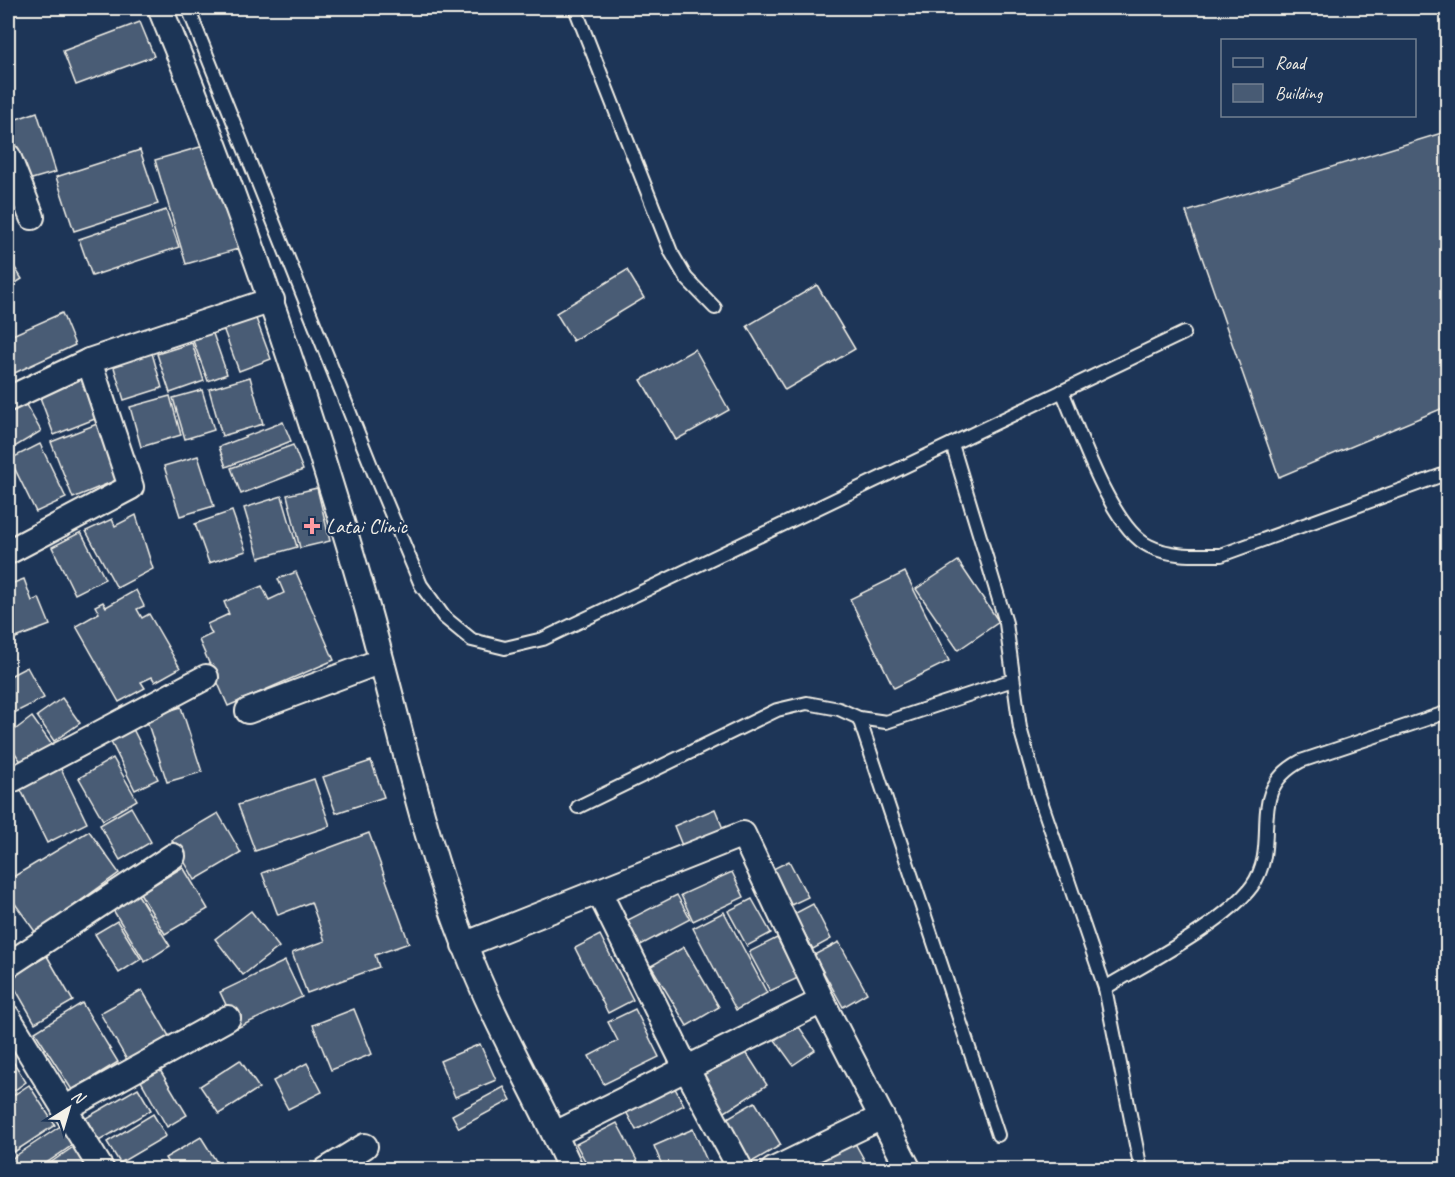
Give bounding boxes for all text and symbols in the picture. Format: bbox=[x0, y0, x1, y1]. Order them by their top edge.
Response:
legend bbox=[1221, 39, 1416, 117]
text: Road bbox=[1275, 52, 1308, 74]
text: Building bbox=[1275, 82, 1324, 104]
place label: Latai Clinic bbox=[326, 513, 408, 539]
marker: Latai Clinic bbox=[303, 517, 321, 535]
north arrow bbox=[39, 1078, 99, 1138]
text: N bbox=[67, 1086, 90, 1110]

